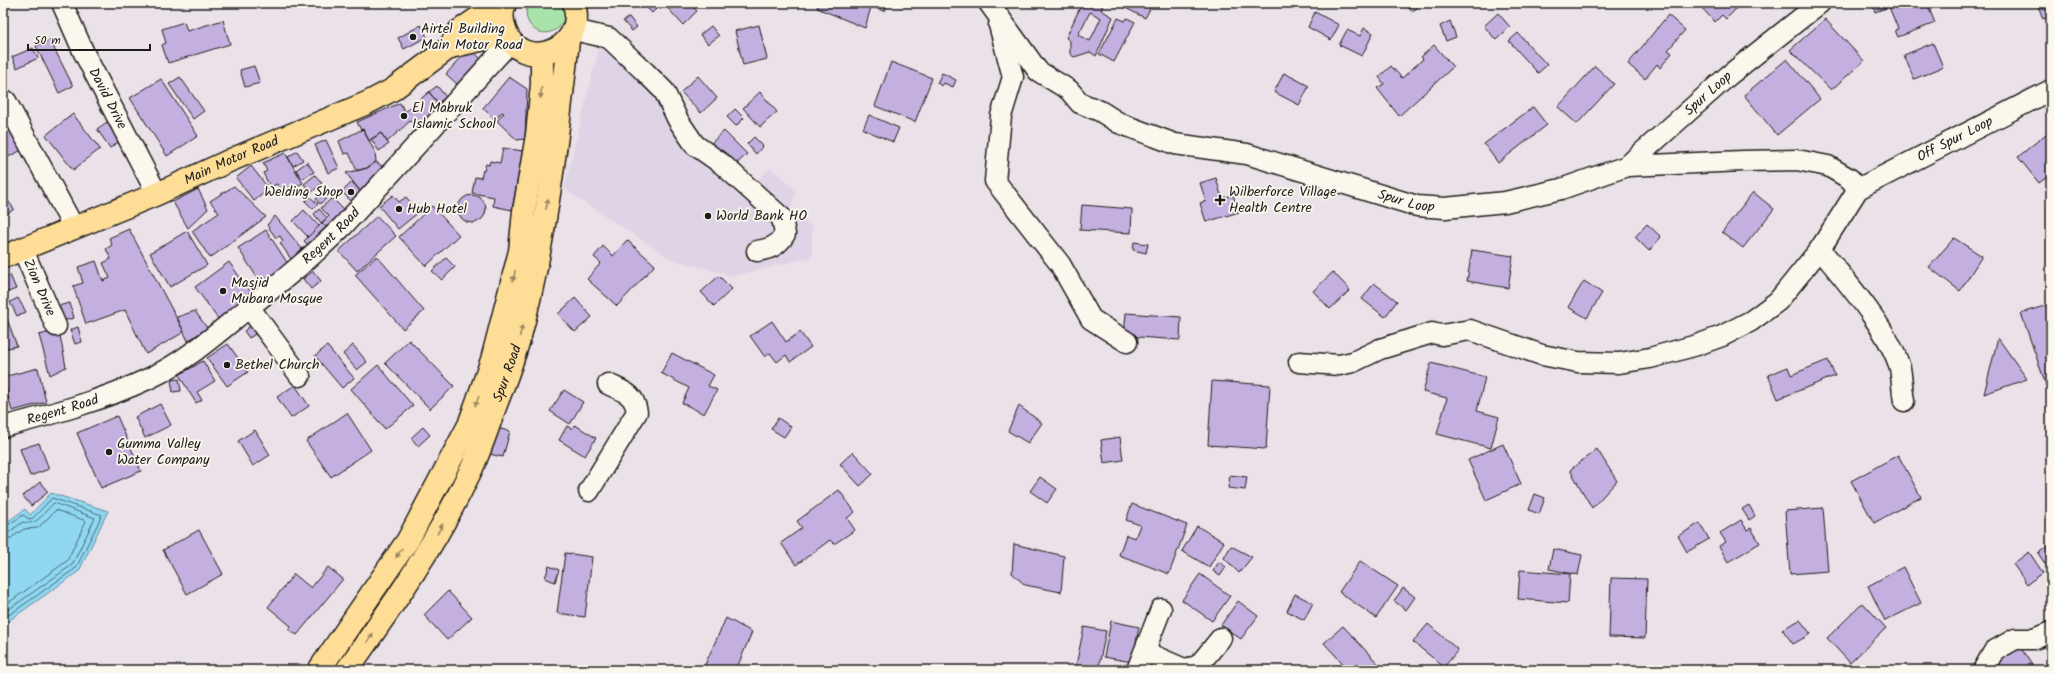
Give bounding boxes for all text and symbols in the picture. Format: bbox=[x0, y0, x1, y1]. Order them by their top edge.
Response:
place label: Airtel Building Main Motor Road bbox=[421, 18, 523, 56]
scale bar bbox=[28, 26, 150, 52]
text: 50 m bbox=[34, 31, 61, 50]
marker: Airtel Building Main Motor Road bbox=[408, 32, 418, 42]
street label: David Drive bbox=[83, 64, 133, 134]
street label: Spur Loop bbox=[1679, 66, 1737, 121]
one-way arrow bbox=[538, 87, 545, 99]
place label: El Mabruk Islamic School bbox=[412, 97, 496, 135]
street label: Off Spur Loop bbox=[1913, 110, 1997, 168]
marker: El Mabruk Islamic School bbox=[399, 111, 409, 121]
street label: Main Motor Road bbox=[180, 130, 283, 191]
place label: Welding Shop bbox=[264, 181, 343, 203]
place label: Wilberforce Village Health Centre bbox=[1229, 181, 1337, 219]
street label: Spur Loop bbox=[1375, 184, 1436, 218]
marker: Welding Shop bbox=[346, 187, 356, 197]
marker: Wilberforce Village Health Centre bbox=[1214, 194, 1226, 206]
place label: Hub Hotel bbox=[407, 198, 468, 220]
one-way arrow bbox=[544, 198, 550, 210]
street label: Regent Road bbox=[297, 202, 366, 270]
marker: Hub Hotel bbox=[394, 204, 404, 214]
place label: World Bank HO bbox=[716, 205, 807, 227]
marker: World Bank HO bbox=[703, 211, 713, 221]
street label: Zion Drive bbox=[17, 255, 62, 320]
one-way arrow bbox=[511, 270, 517, 283]
place label: Masjid Mubara Mosque bbox=[231, 272, 323, 310]
marker: Masjid Mubara Mosque bbox=[218, 286, 228, 296]
one-way arrow bbox=[518, 325, 524, 337]
street label: Spur Road bbox=[487, 341, 528, 405]
place label: Bethel Church bbox=[235, 354, 319, 376]
marker: Bethel Church bbox=[222, 360, 232, 370]
street label: Regent Road bbox=[24, 388, 103, 431]
one-way arrow bbox=[474, 395, 480, 407]
place label: Gumma Valley Water Company bbox=[117, 433, 210, 471]
marker: Gumma Valley Water Company bbox=[104, 447, 114, 457]
one-way arrow bbox=[437, 523, 444, 535]
one-way arrow bbox=[395, 548, 403, 559]
one-way arrow bbox=[366, 633, 374, 643]

